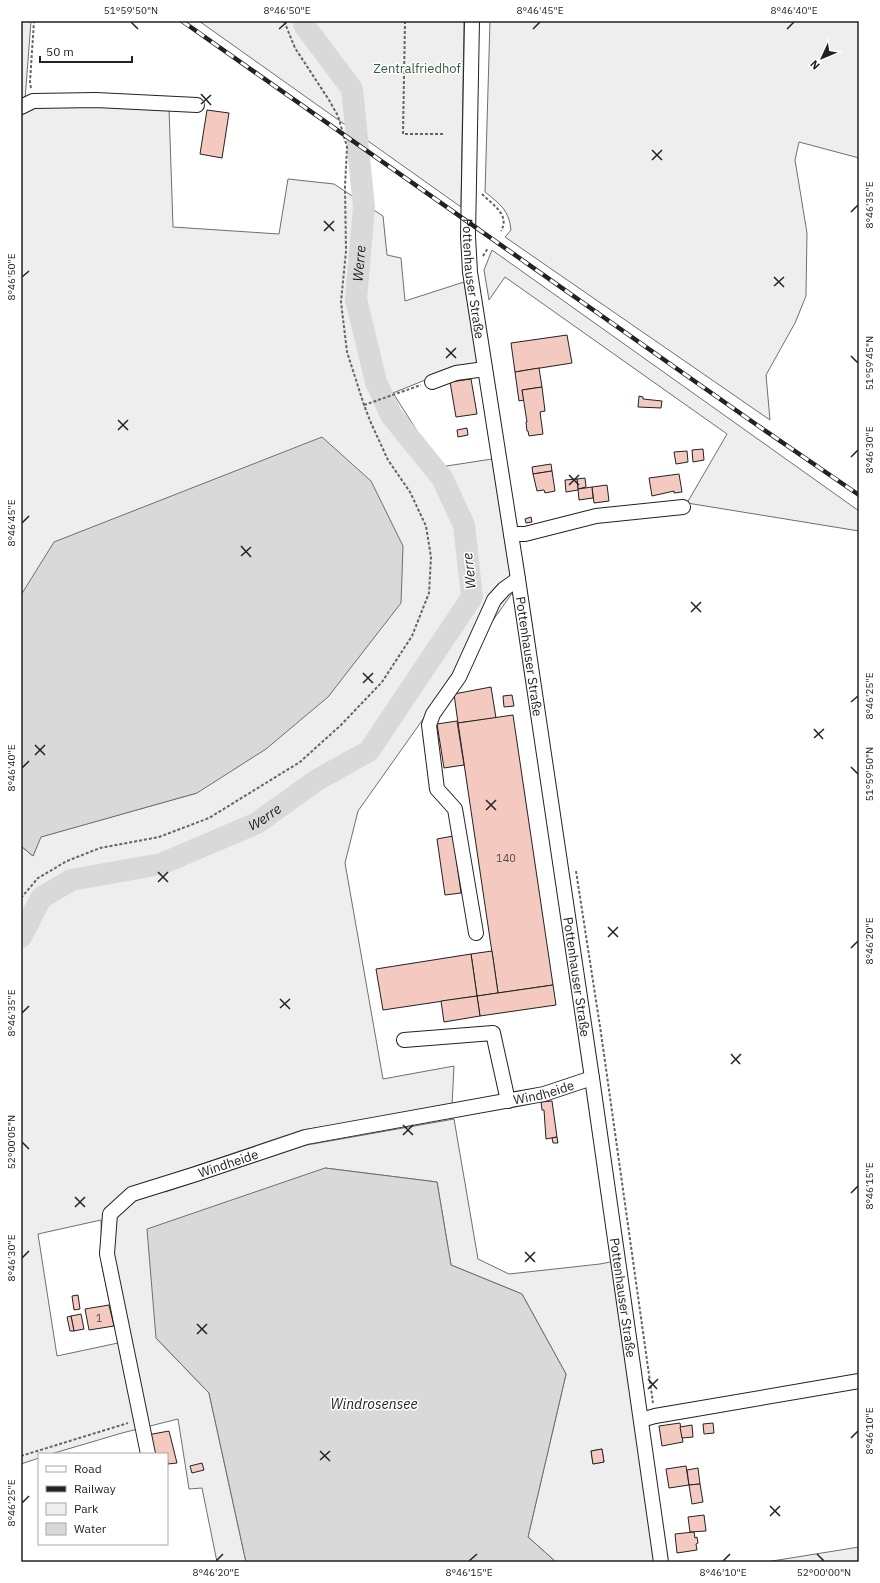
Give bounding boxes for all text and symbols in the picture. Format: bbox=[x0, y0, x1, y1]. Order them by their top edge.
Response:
text: 51°59'50"N bbox=[104, 4, 158, 17]
text: 8°46'50"E bbox=[263, 4, 311, 17]
text: 8°46'45"E bbox=[516, 4, 564, 17]
text: 8°46'40"E bbox=[770, 4, 818, 17]
scale bar bbox=[40, 38, 132, 64]
north arrow bbox=[802, 38, 842, 78]
text: 50 m bbox=[46, 44, 74, 59]
text: N bbox=[807, 57, 823, 73]
park label: Zentralfriedhof bbox=[373, 60, 461, 77]
text: 8°46'35"E bbox=[863, 181, 876, 229]
street label: Pottenhauser Straße bbox=[459, 218, 489, 340]
water label: Werre bbox=[349, 245, 370, 282]
text: 8°46'50"E bbox=[5, 253, 18, 301]
text: 51°59'45"N bbox=[863, 336, 876, 390]
text: 8°46'30"E bbox=[863, 426, 876, 474]
text: 8°46'45"E bbox=[5, 499, 18, 547]
water label: Werre bbox=[458, 552, 480, 590]
street label: Pottenhauser Straße bbox=[512, 595, 547, 717]
text: 8°46'25"E bbox=[863, 672, 876, 720]
text: 8°46'40"E bbox=[5, 744, 18, 792]
text: 51°59'50"N bbox=[863, 747, 876, 801]
water label: Werre bbox=[245, 800, 285, 835]
house number: 140 bbox=[496, 851, 516, 865]
street label: Pottenhauser Straße bbox=[560, 916, 594, 1038]
text: 8°46'20"E bbox=[863, 917, 876, 965]
text: 8°46'35"E bbox=[5, 989, 18, 1037]
street label: Windheide bbox=[512, 1076, 576, 1108]
text: 52°00'05"N bbox=[5, 1115, 18, 1169]
street label: Windheide bbox=[196, 1145, 260, 1181]
text: 8°46'15"E bbox=[863, 1162, 876, 1210]
text: 8°46'30"E bbox=[5, 1234, 18, 1282]
street label: Pottenhauser Straße bbox=[606, 1237, 640, 1358]
house number: 1 bbox=[96, 1311, 103, 1325]
water label: Windrosensee bbox=[330, 1395, 418, 1413]
text: 8°46'10"E bbox=[863, 1407, 876, 1455]
legend bbox=[38, 1453, 168, 1545]
text: Road bbox=[74, 1461, 102, 1476]
text: 8°46'25"E bbox=[5, 1479, 18, 1527]
text: Railway bbox=[74, 1481, 116, 1496]
text: Park bbox=[74, 1501, 99, 1516]
text: Water bbox=[74, 1521, 107, 1536]
text: 8°46'20"E bbox=[192, 1566, 240, 1579]
text: 8°46'15"E bbox=[445, 1566, 493, 1579]
text: 8°46'10"E bbox=[699, 1566, 747, 1579]
text: 52°00'00"N bbox=[797, 1566, 851, 1579]

